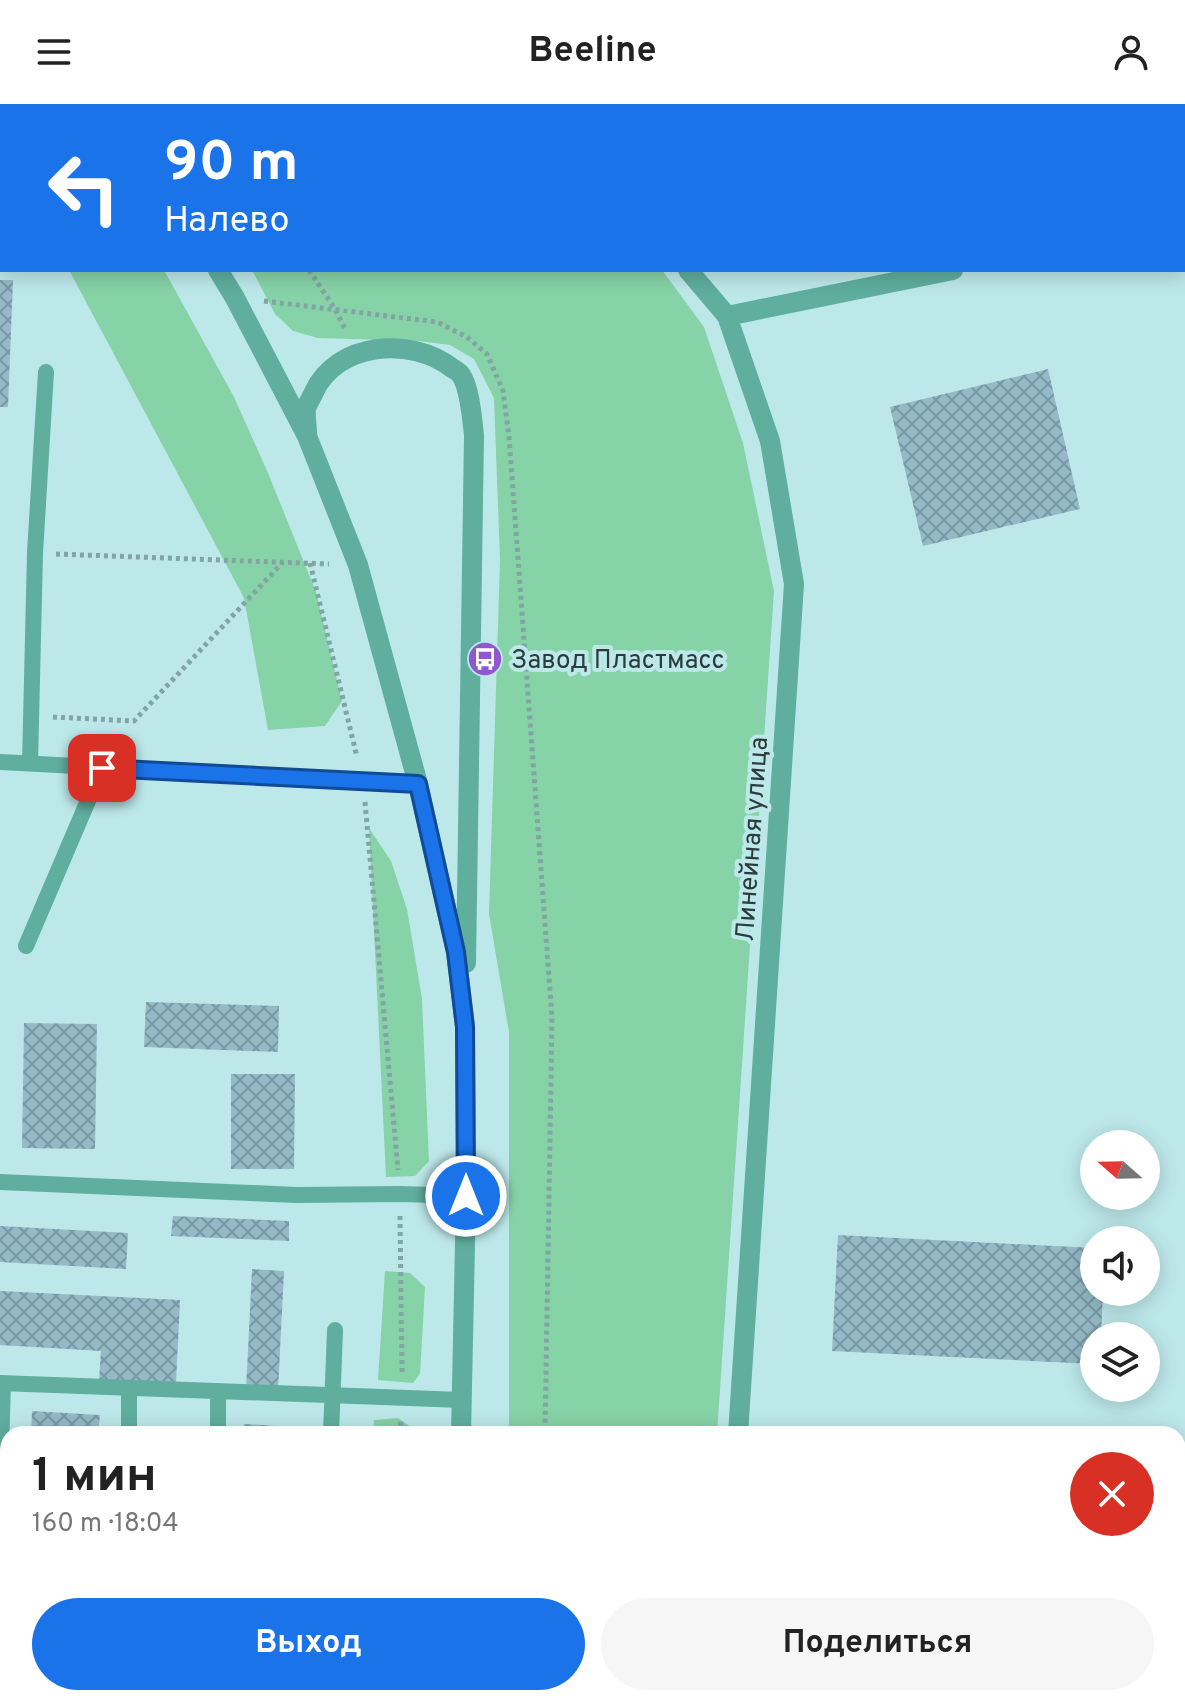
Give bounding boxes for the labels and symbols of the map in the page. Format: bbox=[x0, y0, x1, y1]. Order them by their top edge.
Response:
bus stop icon: Завод Пластмасс bbox=[466, 640, 504, 678]
place label: Завод Пластмасс bbox=[511, 645, 725, 678]
pin bbox=[68, 734, 136, 802]
street label: Линейная улица bbox=[730, 736, 777, 943]
north arrow bbox=[1080, 1130, 1160, 1210]
position arrow bbox=[424, 1154, 508, 1238]

